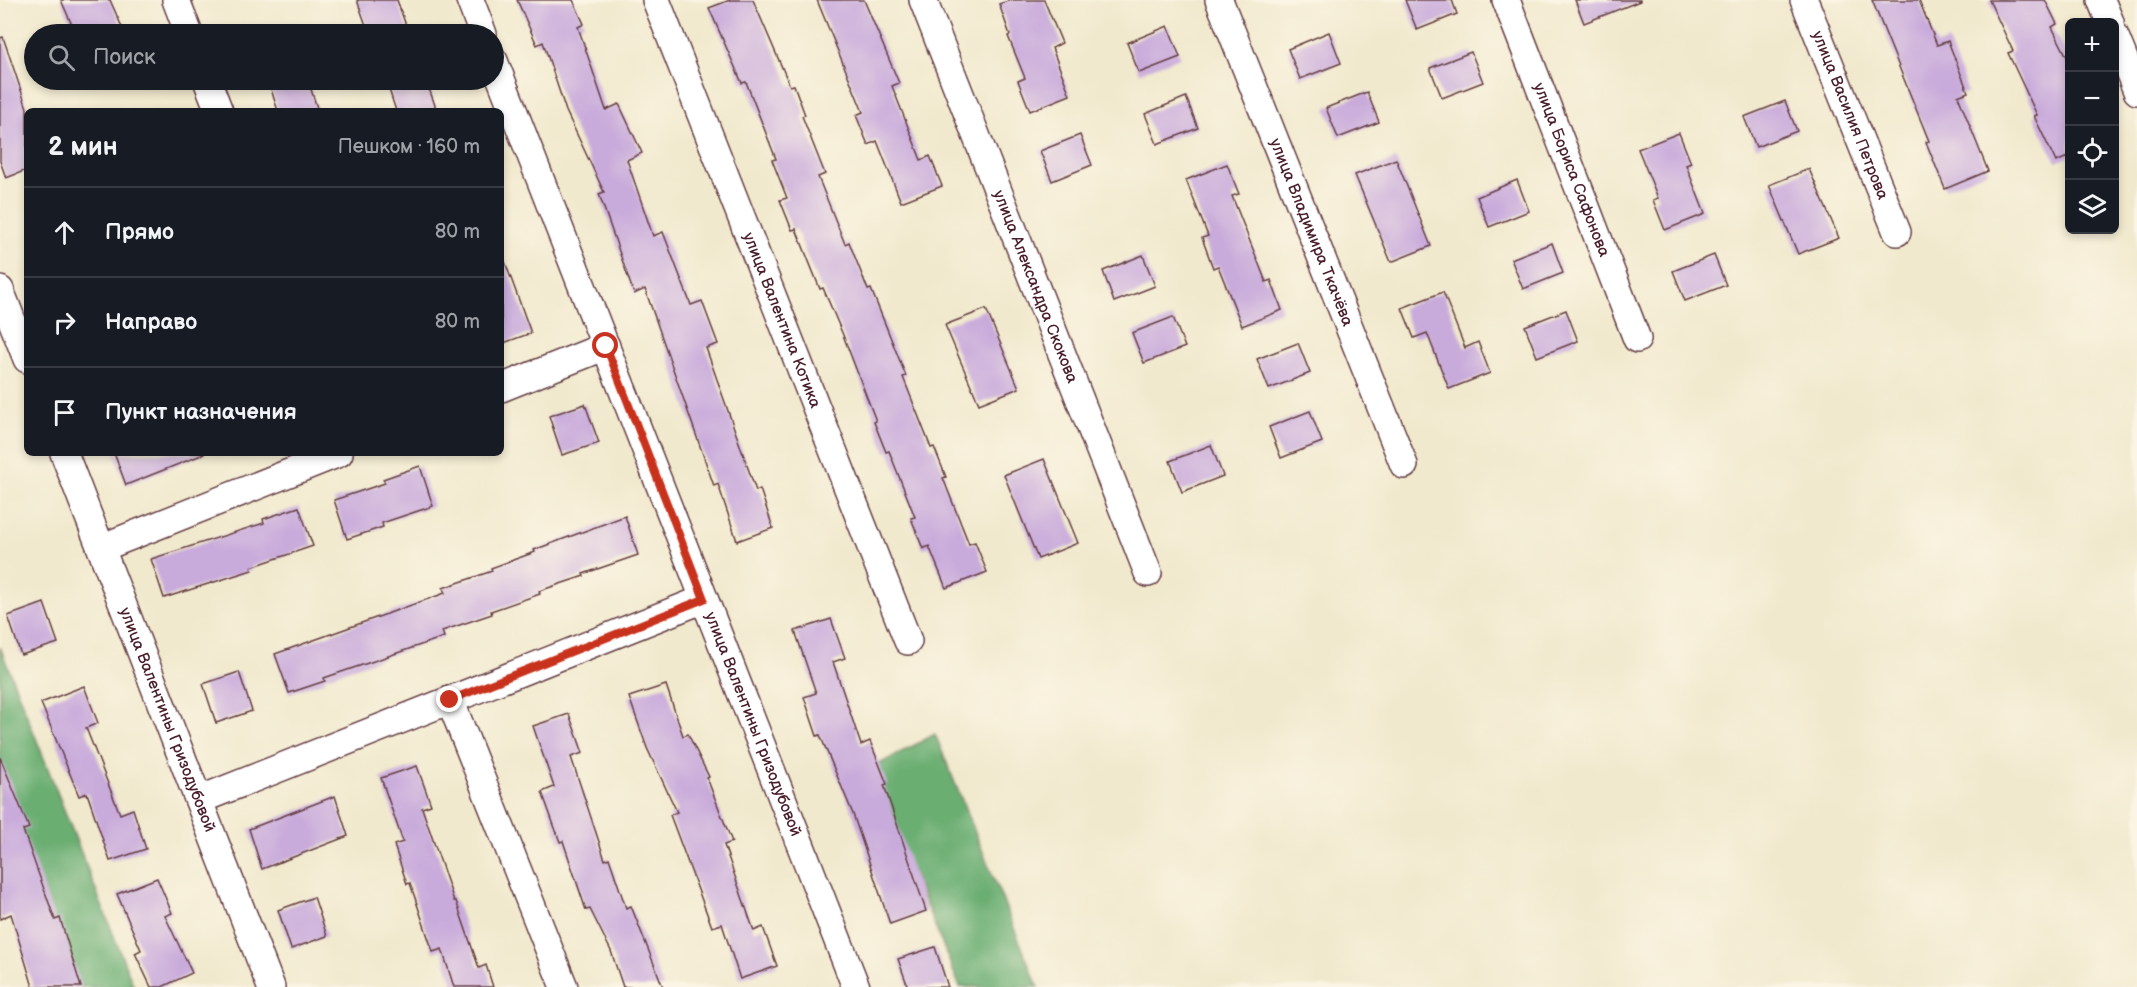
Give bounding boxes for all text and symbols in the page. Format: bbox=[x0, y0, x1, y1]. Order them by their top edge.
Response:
map controls bbox=[2065, 18, 2119, 234]
button: + bbox=[2065, 18, 2119, 72]
search box bbox=[24, 24, 504, 90]
street label: улица Василия Петрова bbox=[1808, 28, 1893, 203]
icon: search bbox=[45, 41, 78, 74]
text: Поиск bbox=[93, 44, 156, 71]
button: − bbox=[2065, 72, 2119, 126]
street label: улица Бориса Сафонова bbox=[1529, 80, 1614, 260]
button: locate bbox=[2065, 126, 2119, 180]
text: 2 мин bbox=[48, 132, 118, 163]
text: Пешком · 160 m bbox=[338, 135, 480, 159]
street label: улица Владимира Ткачёва bbox=[1266, 136, 1357, 329]
button: layers bbox=[2065, 180, 2119, 234]
street label: улица Александра Скокова bbox=[989, 188, 1082, 386]
icon: ahead bbox=[48, 216, 81, 249]
text: Прямо bbox=[105, 219, 174, 246]
text: 80 m bbox=[435, 220, 480, 244]
street label: улица Валентина Котика bbox=[739, 230, 825, 411]
icon: right bbox=[48, 306, 81, 339]
text: Направо bbox=[105, 309, 197, 336]
text: 80 m bbox=[435, 310, 480, 334]
route start bbox=[592, 332, 618, 358]
icon: arrive bbox=[48, 396, 81, 429]
text: Пункт назначения bbox=[105, 399, 297, 426]
street label: улица Валентины Гризодубовой bbox=[115, 605, 219, 835]
street label: улица Валентины Гризодубовой bbox=[701, 609, 806, 839]
route end bbox=[436, 686, 462, 712]

